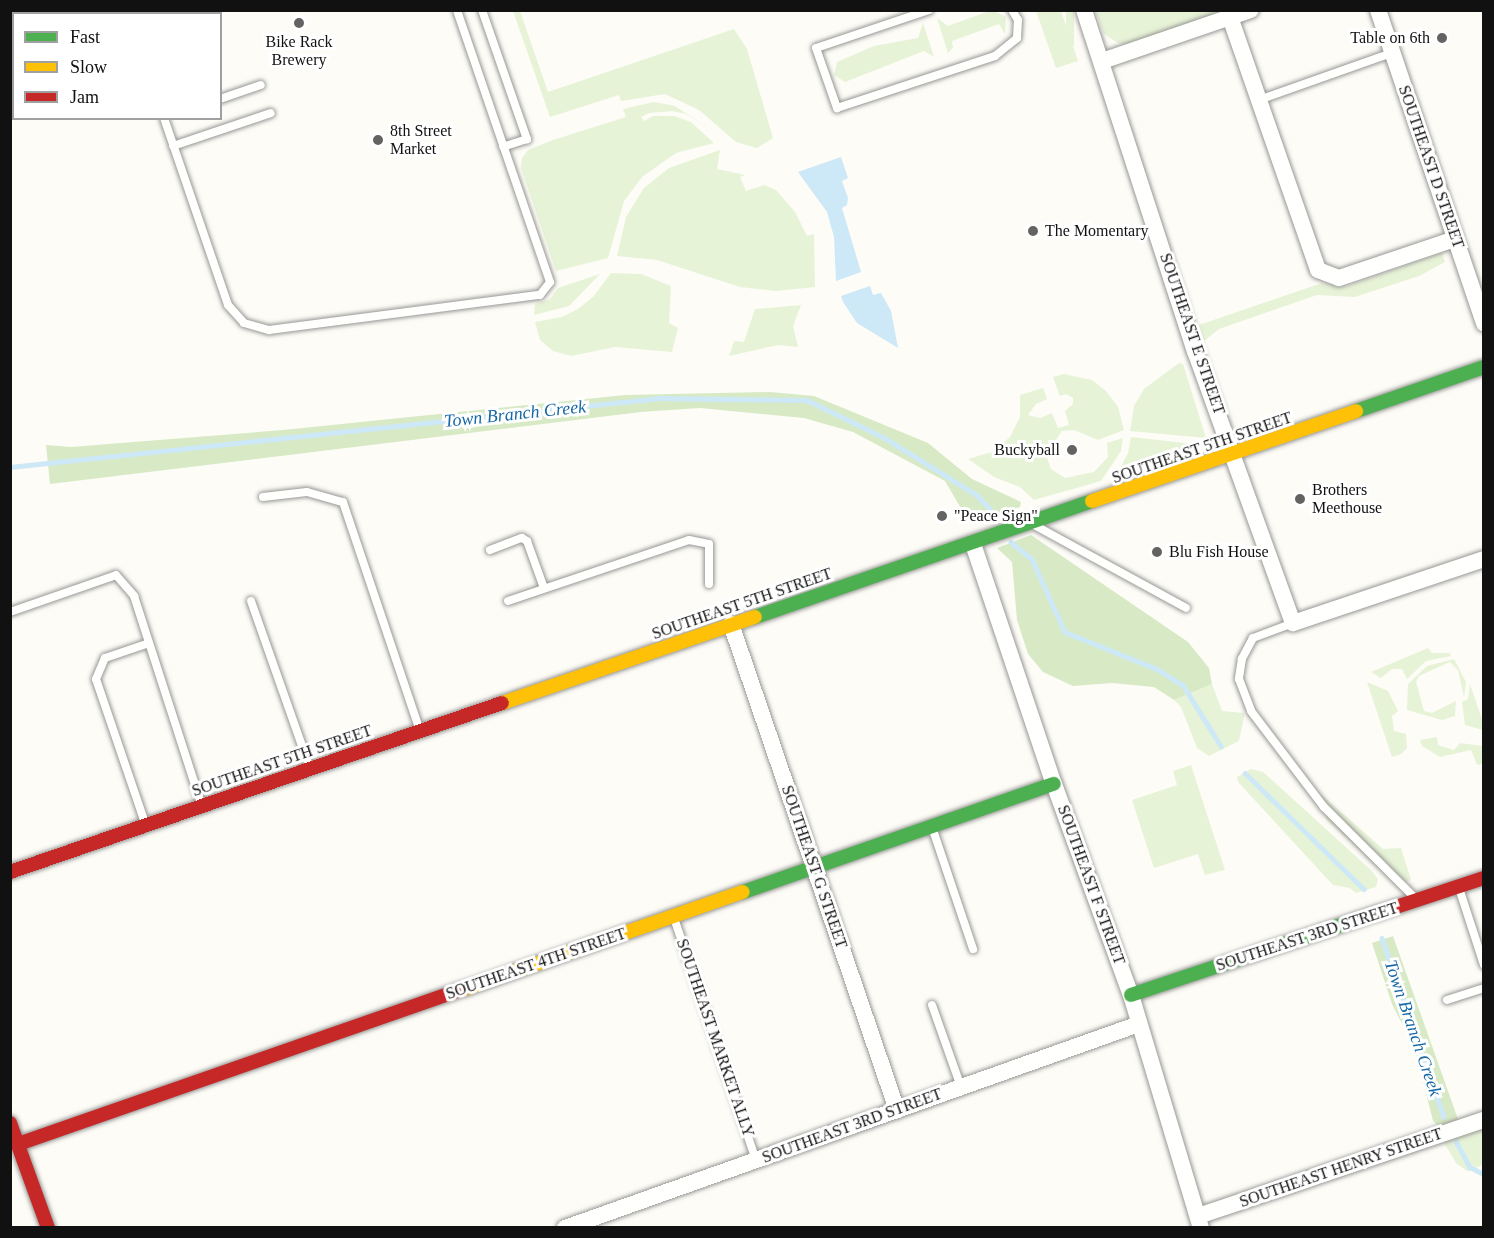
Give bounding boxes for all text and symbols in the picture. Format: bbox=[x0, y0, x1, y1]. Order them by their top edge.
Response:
legend bbox=[12, 12, 222, 120]
marker: Bike Rack Brewery bbox=[292, 16, 306, 30]
text: Fast bbox=[70, 27, 100, 47]
place label: Table on 6th bbox=[1350, 28, 1430, 48]
marker: Table on 6th bbox=[1435, 31, 1449, 45]
place label: Bike Rack Brewery bbox=[265, 32, 333, 70]
text: Slow bbox=[70, 57, 107, 77]
street label: SOUTHEAST D STREET bbox=[1394, 83, 1468, 251]
text: Jam bbox=[70, 87, 99, 107]
place label: 8th Street Market bbox=[390, 121, 452, 159]
marker: 8th Street Market bbox=[371, 133, 385, 147]
place label: The Momentary bbox=[1045, 221, 1149, 241]
marker: The Momentary bbox=[1026, 224, 1040, 238]
street label: SOUTHEAST E STREET bbox=[1155, 251, 1229, 417]
water label: Town Branch Creek bbox=[443, 396, 587, 432]
street label: SOUTHEAST 5TH STREET bbox=[1109, 408, 1295, 488]
place label: Buckyball bbox=[994, 440, 1060, 460]
marker: Buckyball bbox=[1065, 443, 1079, 457]
place label: Brothers Meethouse bbox=[1312, 480, 1382, 518]
marker: Brothers Meethouse bbox=[1293, 492, 1307, 506]
place label: "Peace Sign" bbox=[954, 506, 1038, 526]
marker: "Peace Sign" bbox=[935, 509, 949, 523]
place label: Blu Fish House bbox=[1169, 542, 1269, 562]
marker: Blu Fish House bbox=[1150, 545, 1164, 559]
street label: SOUTHEAST 5TH STREET bbox=[649, 564, 835, 644]
street label: SOUTHEAST 5TH STREET bbox=[189, 721, 375, 801]
street label: SOUTHEAST G STREET bbox=[777, 783, 851, 951]
street label: SOUTHEAST F STREET bbox=[1053, 802, 1129, 968]
street label: SOUTHEAST 3RD STREET bbox=[1214, 898, 1400, 976]
street label: SOUTHEAST 4TH STREET bbox=[443, 924, 629, 1004]
street label: SOUTHEAST MARKET ALLY bbox=[672, 936, 758, 1140]
water label: Town Branch Creek bbox=[1380, 957, 1446, 1099]
street label: SOUTHEAST 3RD STREET bbox=[759, 1084, 945, 1168]
street label: SOUTHEAST HENRY STREET bbox=[1237, 1124, 1445, 1212]

